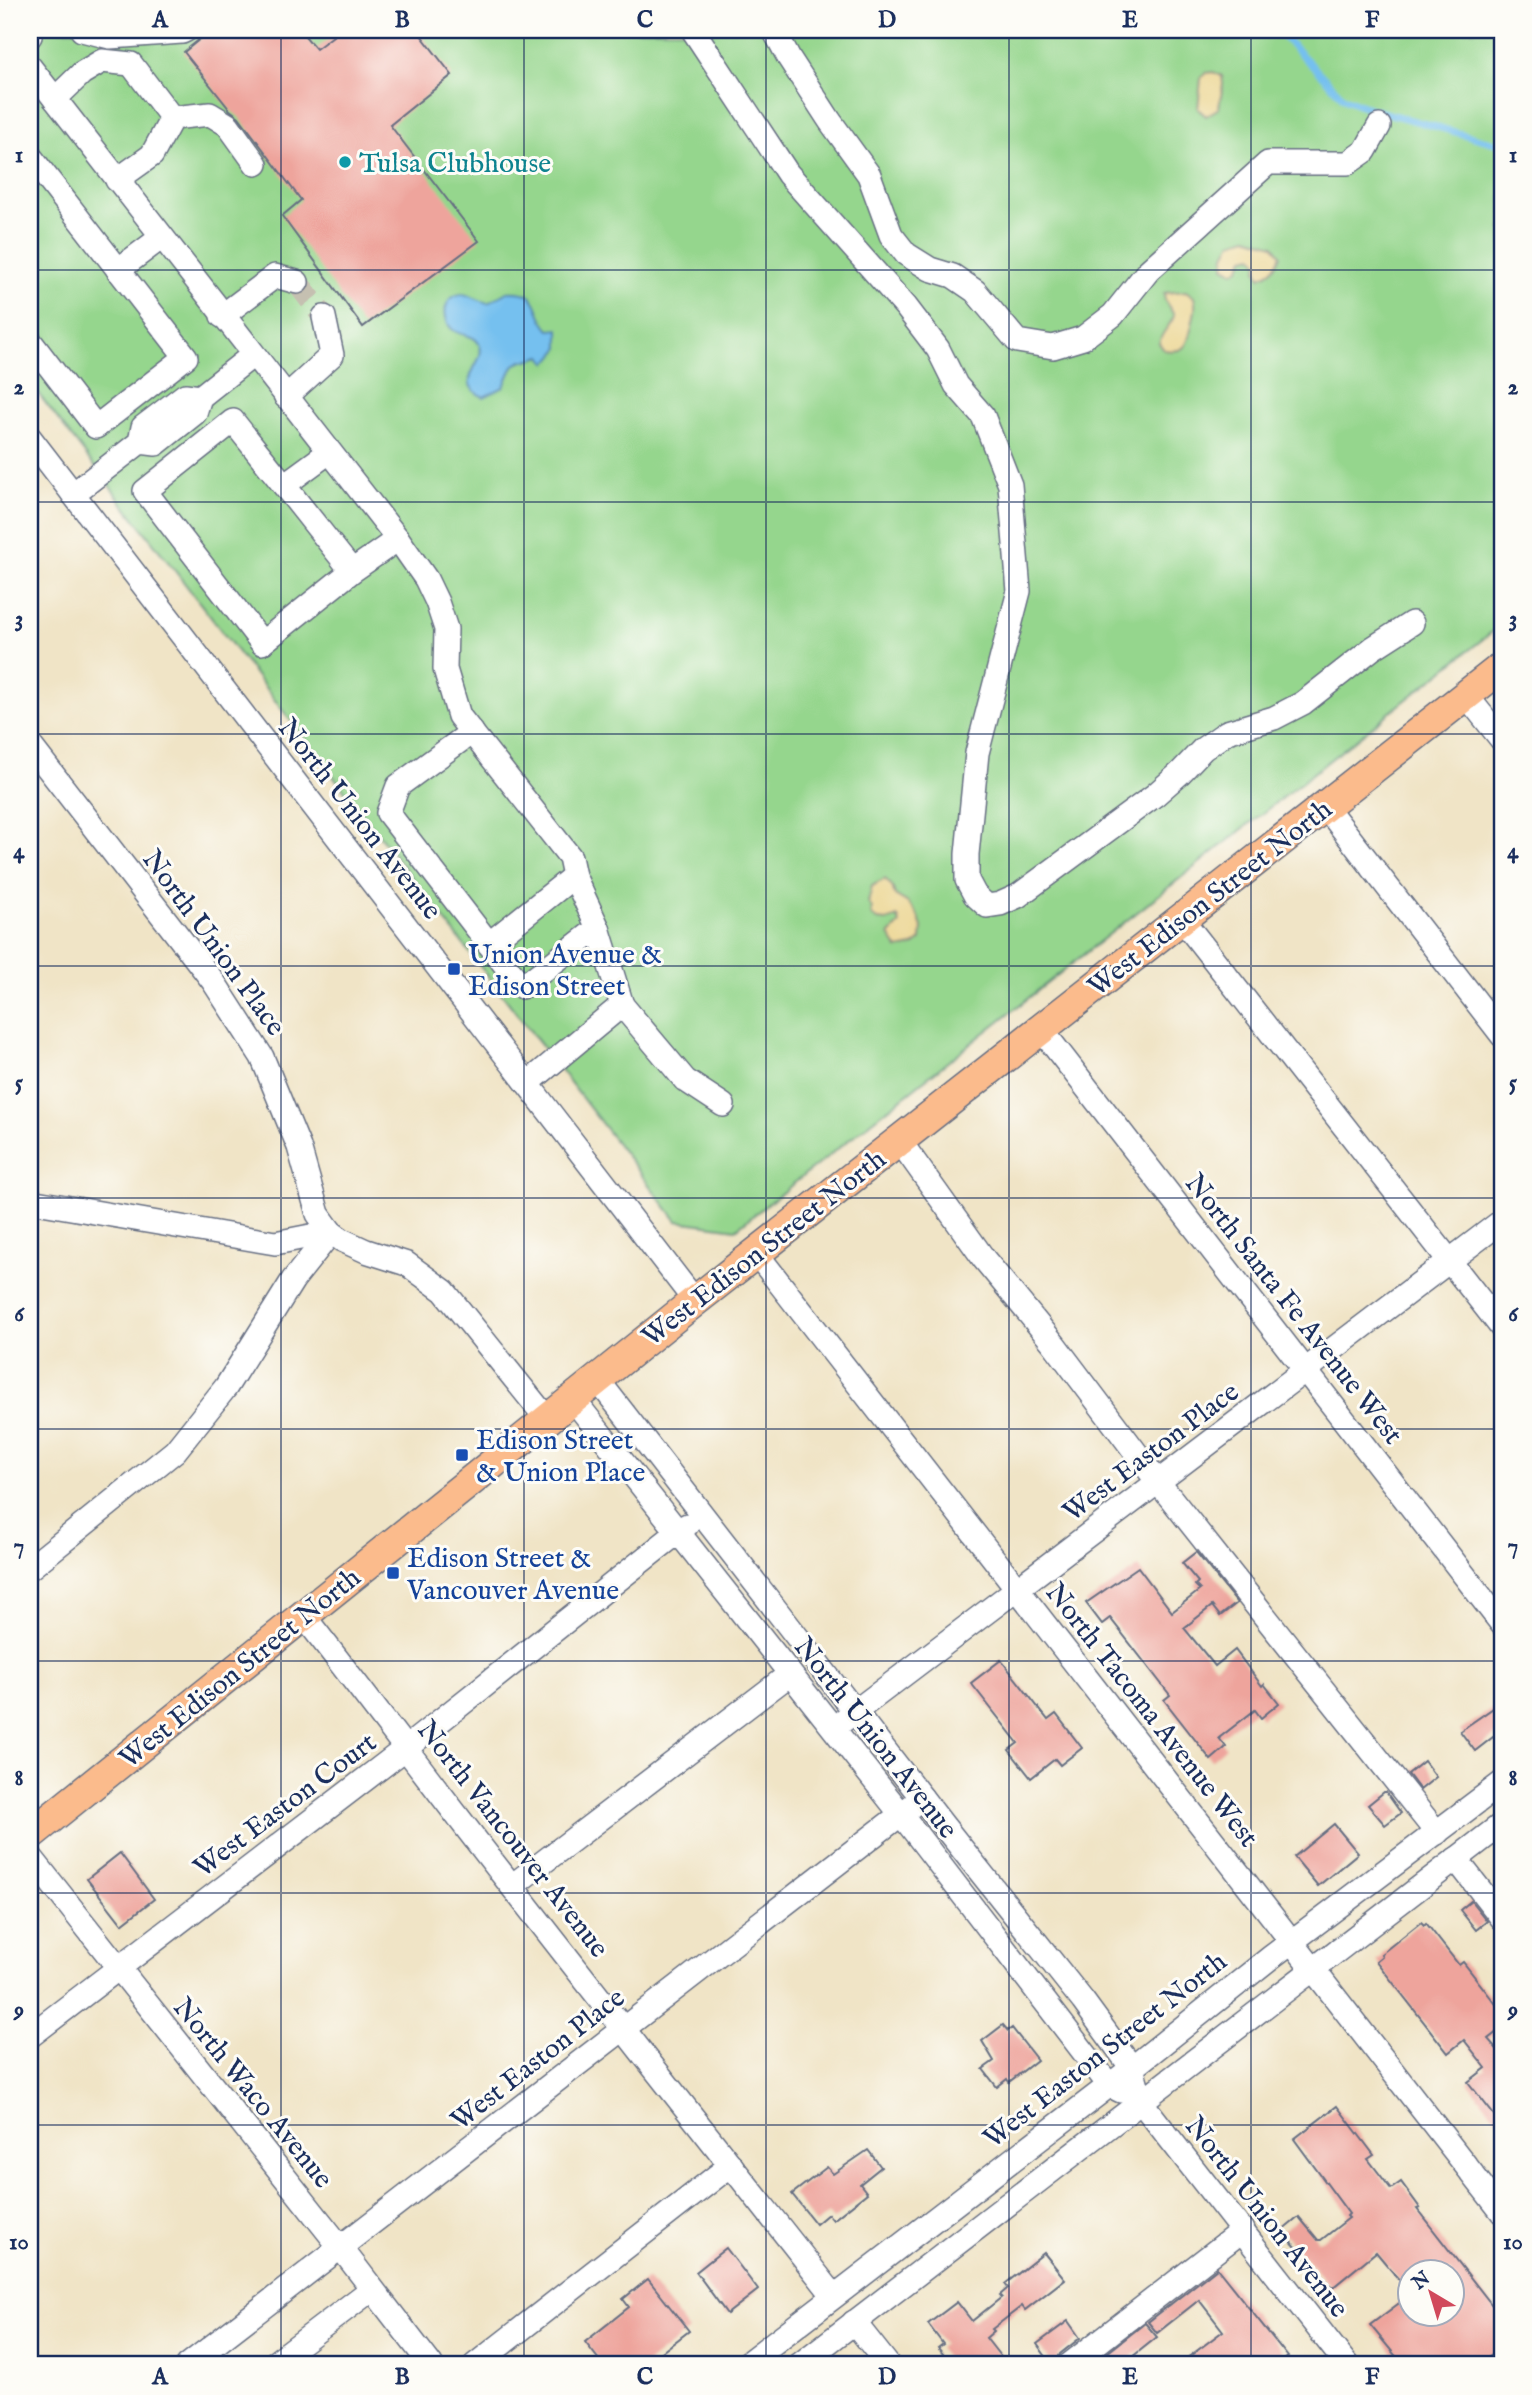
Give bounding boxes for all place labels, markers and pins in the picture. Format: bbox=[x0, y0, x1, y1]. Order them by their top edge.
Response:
place label: Tulsa Clubhouse bbox=[359, 147, 551, 182]
marker: Tulsa Clubhouse bbox=[337, 154, 353, 170]
place label: Union Avenue & Edison Street bbox=[468, 938, 662, 1005]
marker: Union Avenue & Edison Street bbox=[446, 961, 462, 977]
place label: Edison Street & Union Place bbox=[476, 1424, 645, 1491]
marker: Edison Street & Union Place bbox=[454, 1447, 470, 1463]
place label: Edison Street & Vancouver Avenue bbox=[406, 1542, 619, 1609]
marker: Edison Street & Vancouver Avenue bbox=[385, 1565, 401, 1581]

